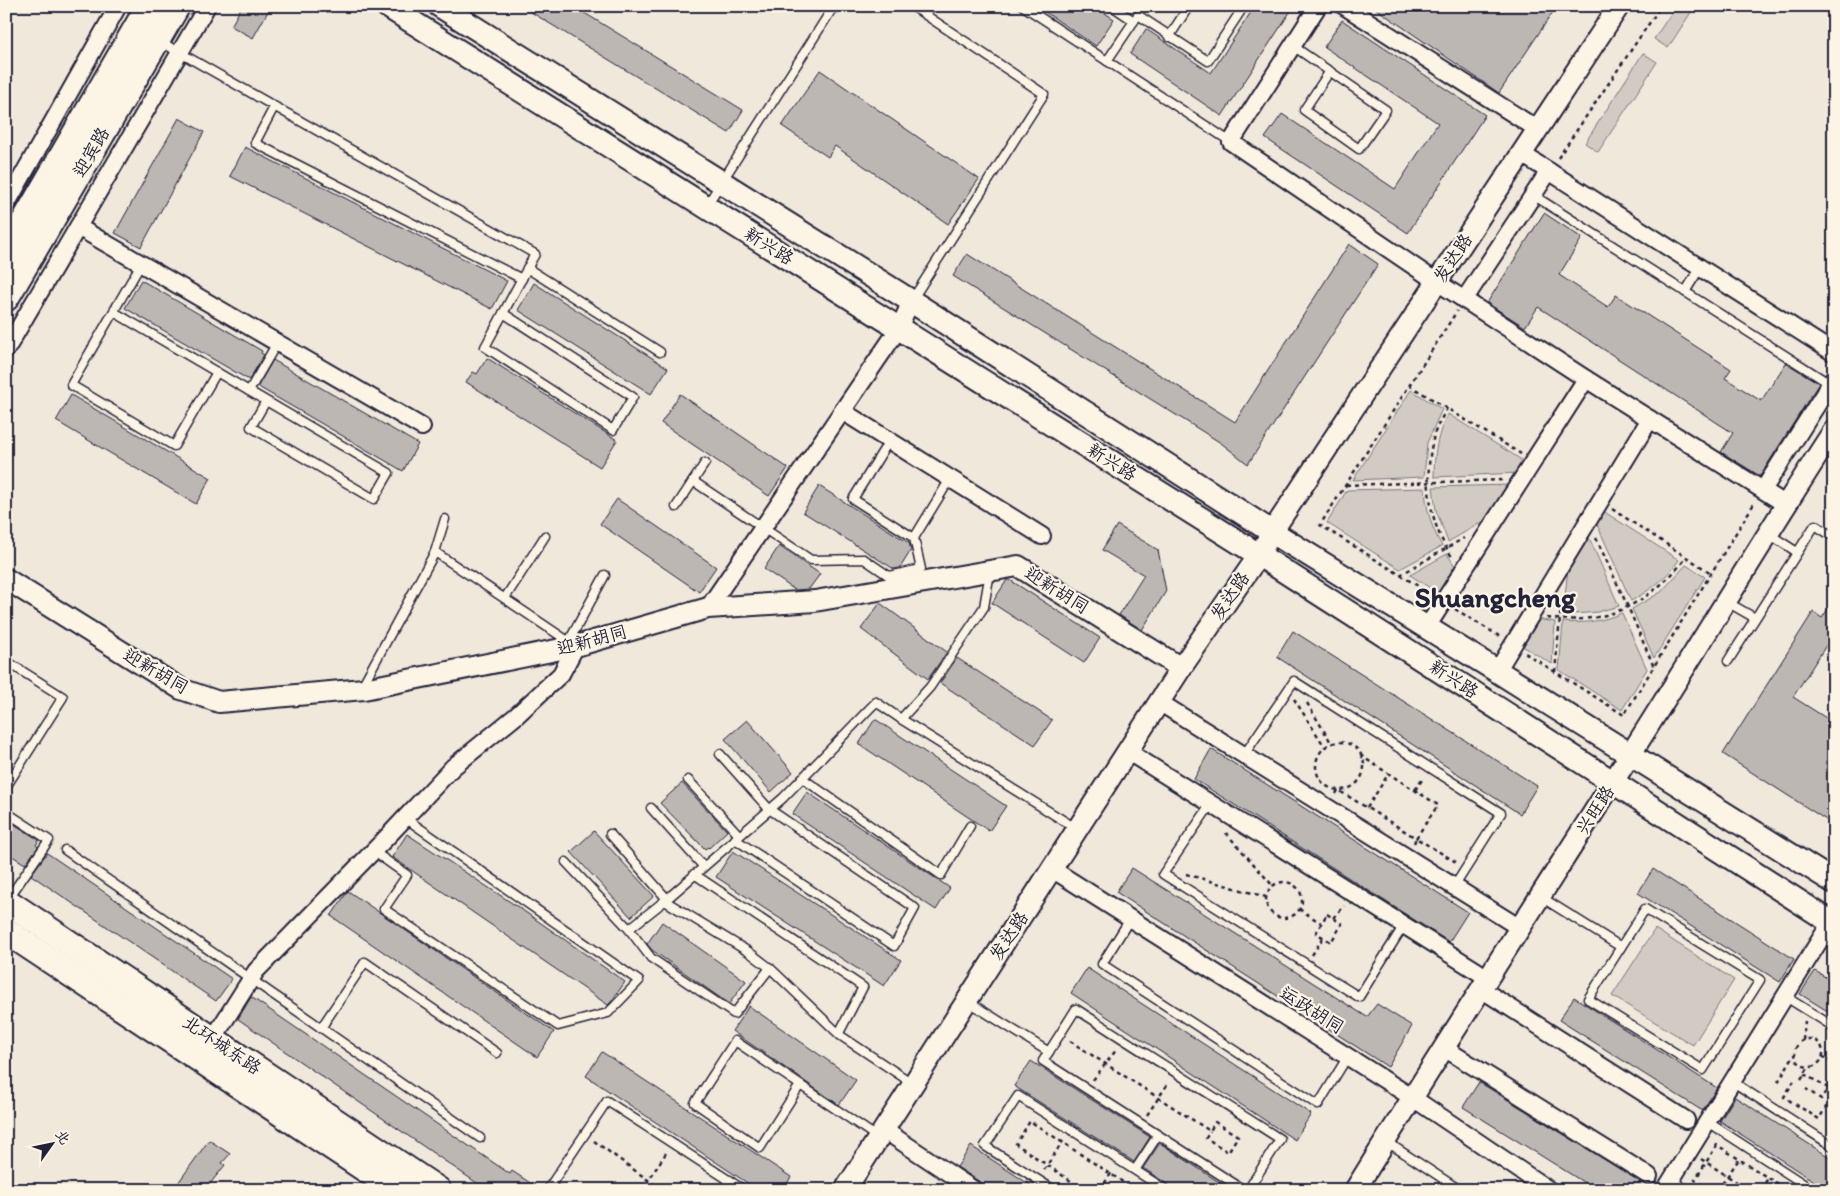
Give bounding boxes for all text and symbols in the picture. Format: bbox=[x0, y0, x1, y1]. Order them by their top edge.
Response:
street label: 迎宾路 bbox=[68, 123, 114, 181]
street label: 新兴路 bbox=[740, 222, 798, 270]
street label: 发达路 bbox=[1429, 229, 1477, 287]
street label: 新兴路 bbox=[1083, 438, 1141, 486]
street label: 迎新胡同 bbox=[1021, 562, 1093, 618]
street label: 发达路 bbox=[1206, 567, 1254, 625]
district label: Shuangcheng bbox=[1415, 580, 1576, 614]
street label: 迎新胡同 bbox=[554, 620, 630, 660]
street label: 迎新胡同 bbox=[119, 643, 193, 699]
street label: 新兴路 bbox=[1425, 655, 1483, 703]
street label: 兴旺路 bbox=[1571, 781, 1619, 839]
street label: 发达路 bbox=[985, 907, 1033, 965]
street label: 运政胡同 bbox=[1276, 982, 1348, 1038]
street label: 北环城东路 bbox=[179, 1011, 265, 1079]
north arrow bbox=[28, 1118, 78, 1168]
text: 北 bbox=[52, 1127, 73, 1148]

